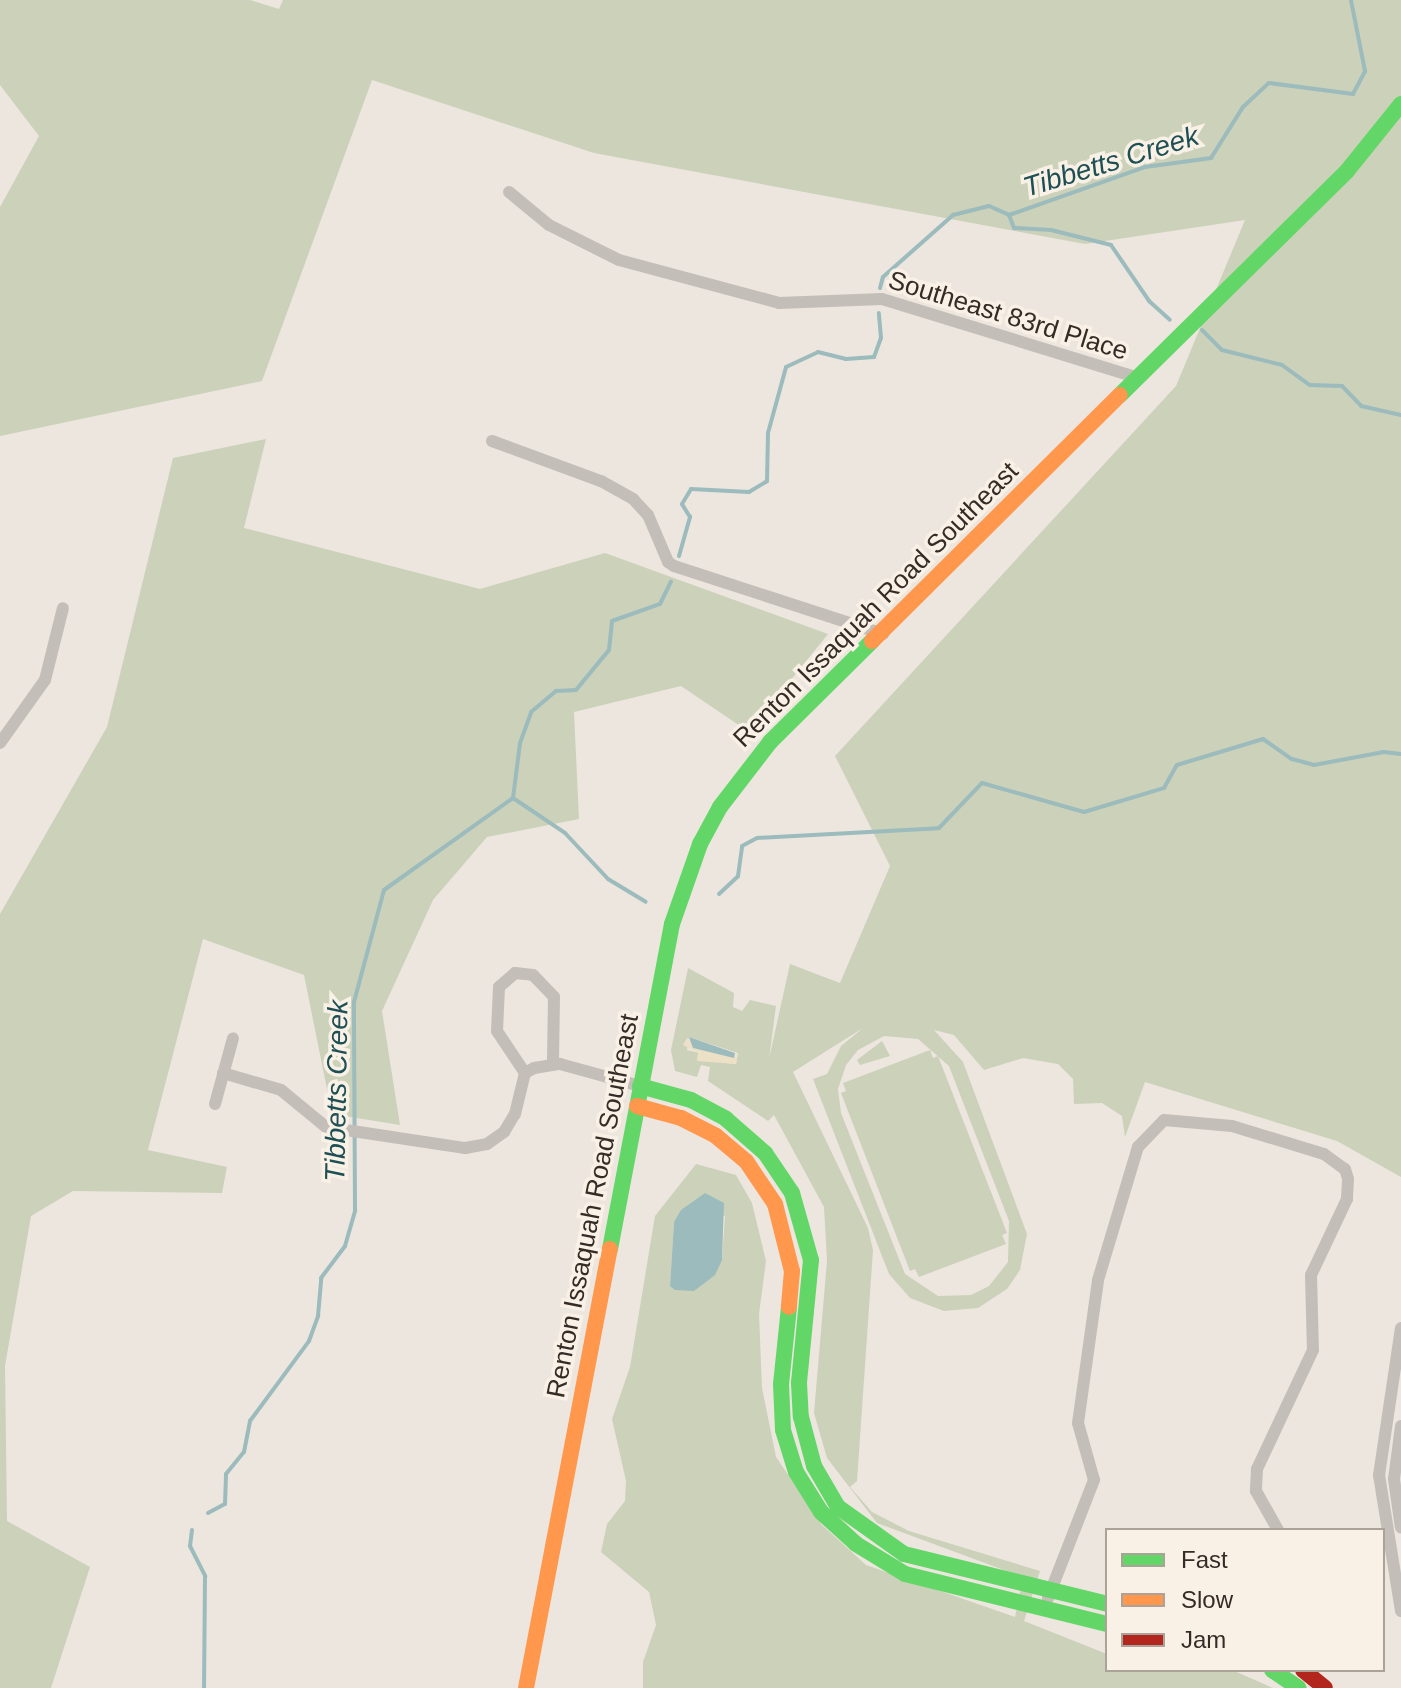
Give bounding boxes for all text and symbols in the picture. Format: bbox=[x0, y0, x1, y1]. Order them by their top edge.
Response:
water label: Tibbetts Creek bbox=[1019, 119, 1203, 205]
street label: Southeast 83rd Place bbox=[885, 265, 1131, 367]
street label: Renton Issaquah Road Southeast bbox=[727, 456, 1025, 754]
water label: Tibbetts Creek bbox=[319, 1000, 355, 1182]
street label: Renton Issaquah Road Southeast bbox=[540, 1011, 646, 1401]
legend bbox=[1105, 1528, 1385, 1672]
text: Fast bbox=[1181, 1546, 1228, 1573]
text: Slow bbox=[1181, 1586, 1233, 1613]
text: Jam bbox=[1181, 1626, 1226, 1653]

